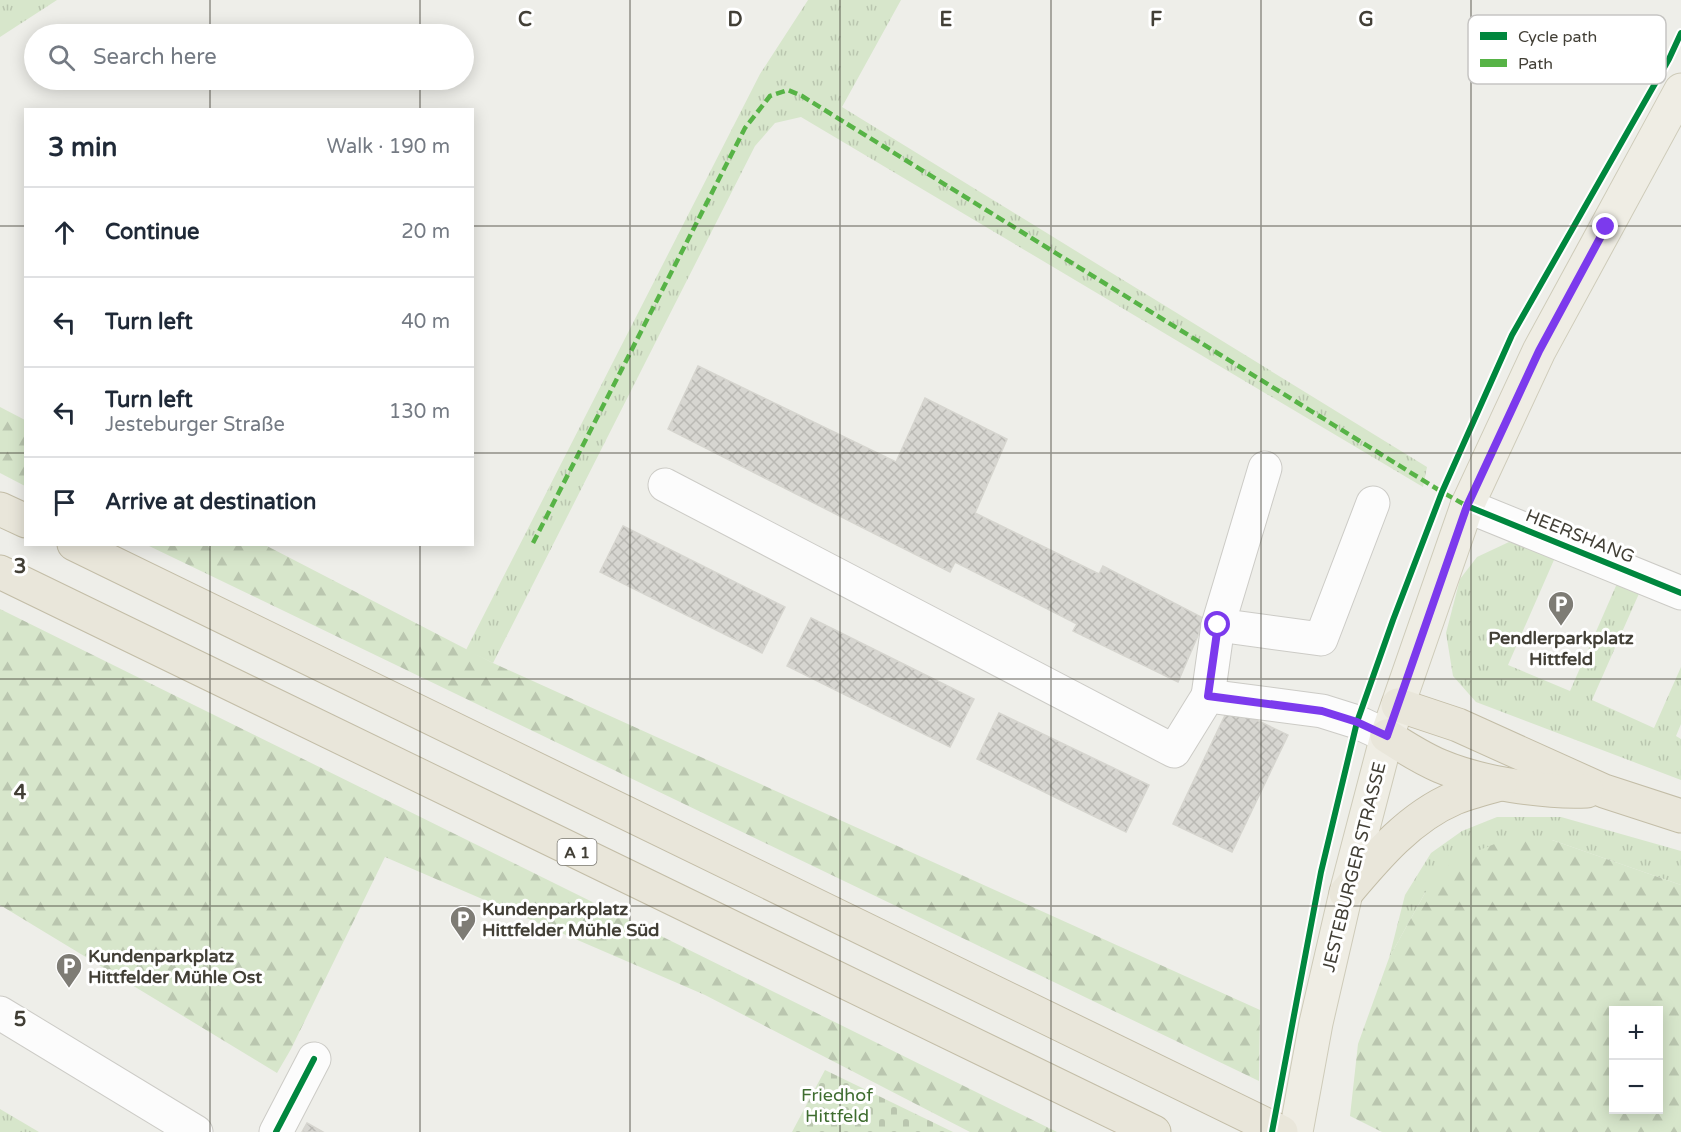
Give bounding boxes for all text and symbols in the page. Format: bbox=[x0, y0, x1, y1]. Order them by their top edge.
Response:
text: C bbox=[518, 8, 532, 32]
text: D bbox=[727, 8, 743, 32]
text: E bbox=[940, 8, 953, 32]
text: F bbox=[1150, 8, 1162, 32]
text: G bbox=[1358, 8, 1374, 32]
legend bbox=[1468, 15, 1666, 84]
search box bbox=[24, 24, 474, 90]
text: Cycle path bbox=[1518, 27, 1597, 47]
icon: search bbox=[45, 41, 78, 74]
text: Search here bbox=[93, 44, 217, 70]
text: Path bbox=[1518, 54, 1553, 74]
text: 3 min bbox=[48, 132, 117, 163]
text: Walk · 190 m bbox=[327, 135, 450, 159]
route end bbox=[1592, 213, 1618, 239]
icon: ahead bbox=[48, 216, 81, 249]
text: Continue bbox=[105, 219, 200, 245]
text: 20 m bbox=[401, 220, 450, 244]
icon: left bbox=[48, 306, 81, 339]
text: Turn left bbox=[105, 309, 193, 335]
text: 40 m bbox=[401, 310, 450, 334]
text: Turn left bbox=[105, 387, 193, 413]
icon: left bbox=[48, 396, 81, 429]
text: 130 m bbox=[389, 400, 450, 424]
text: Jesteburger Straße bbox=[105, 413, 285, 437]
icon: arrive bbox=[48, 486, 81, 519]
text: Arrive at destination bbox=[105, 489, 316, 515]
street label: HEERSHANG bbox=[1522, 504, 1638, 568]
text: 3 bbox=[14, 555, 26, 579]
parking icon: Pendlerparkplatz Hittfeld bbox=[1546, 589, 1576, 627]
route start bbox=[1204, 611, 1230, 637]
place label: Pendlerparkplatz Hittfeld bbox=[1488, 627, 1634, 670]
street label: JESTEBURGER STRASSE bbox=[1317, 760, 1391, 974]
text: 4 bbox=[14, 781, 27, 805]
road number: A 1 bbox=[558, 839, 596, 865]
place label: Kundenparkplatz Hittfelder Mühle Süd bbox=[482, 898, 659, 941]
parking icon: Kundenparkplatz Hittfelder Mühle Süd bbox=[448, 904, 478, 942]
place label: Kundenparkplatz Hittfelder Mühle Ost bbox=[88, 945, 262, 988]
parking icon: Kundenparkplatz Hittfelder Mühle Ost bbox=[54, 951, 84, 989]
map controls bbox=[1609, 1006, 1663, 1114]
button: + bbox=[1609, 1006, 1663, 1060]
text: 5 bbox=[14, 1008, 26, 1032]
button: − bbox=[1609, 1060, 1663, 1114]
park label: Friedhof Hittfeld bbox=[801, 1084, 873, 1127]

